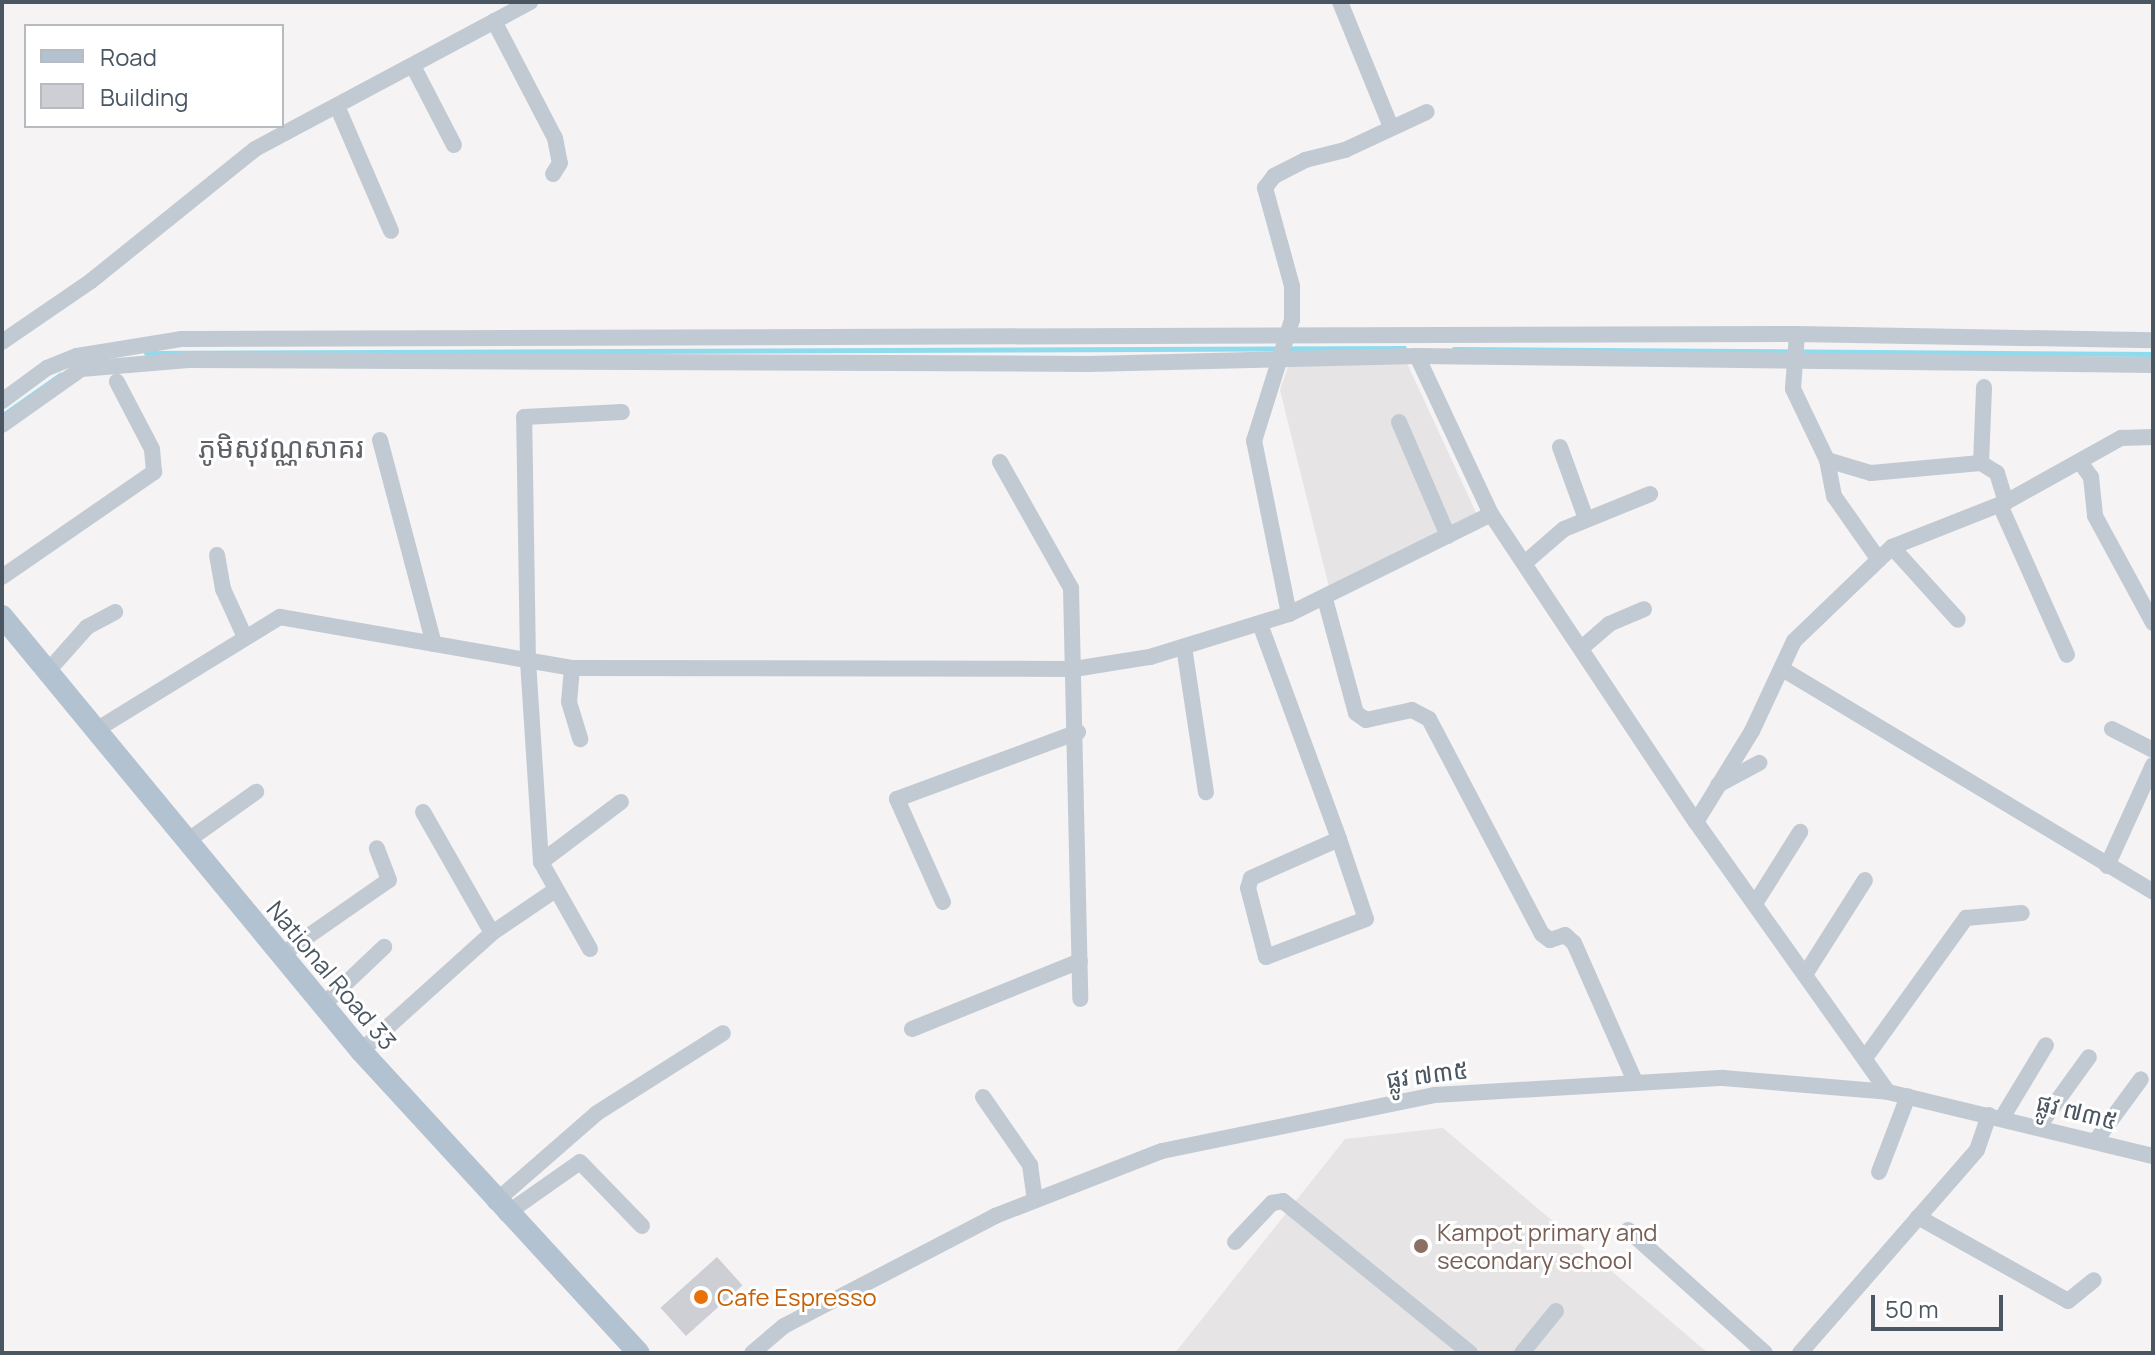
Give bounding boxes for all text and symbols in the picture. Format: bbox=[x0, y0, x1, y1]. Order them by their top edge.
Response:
legend bbox=[24, 24, 284, 128]
text: Road bbox=[100, 40, 157, 73]
text: Building bbox=[100, 80, 188, 113]
district label: ភូមិសុវណ្ណសាគរ bbox=[198, 430, 364, 464]
street label: National Road 33 bbox=[261, 895, 403, 1055]
street label: ផ្លូវ ៧៣៥ bbox=[1384, 1055, 1470, 1093]
street label: ផ្លូវ ៧៣៥ bbox=[2033, 1087, 2121, 1135]
place label: Kampot primary and secondary school bbox=[1437, 1218, 1658, 1274]
marker: Kampot primary and secondary school bbox=[1412, 1237, 1430, 1255]
scale bar bbox=[1875, 1279, 2007, 1329]
place label: Cafe Espresso bbox=[717, 1283, 877, 1311]
marker: Cafe Espresso bbox=[692, 1288, 710, 1306]
text: 50 m bbox=[1885, 1292, 1939, 1325]

